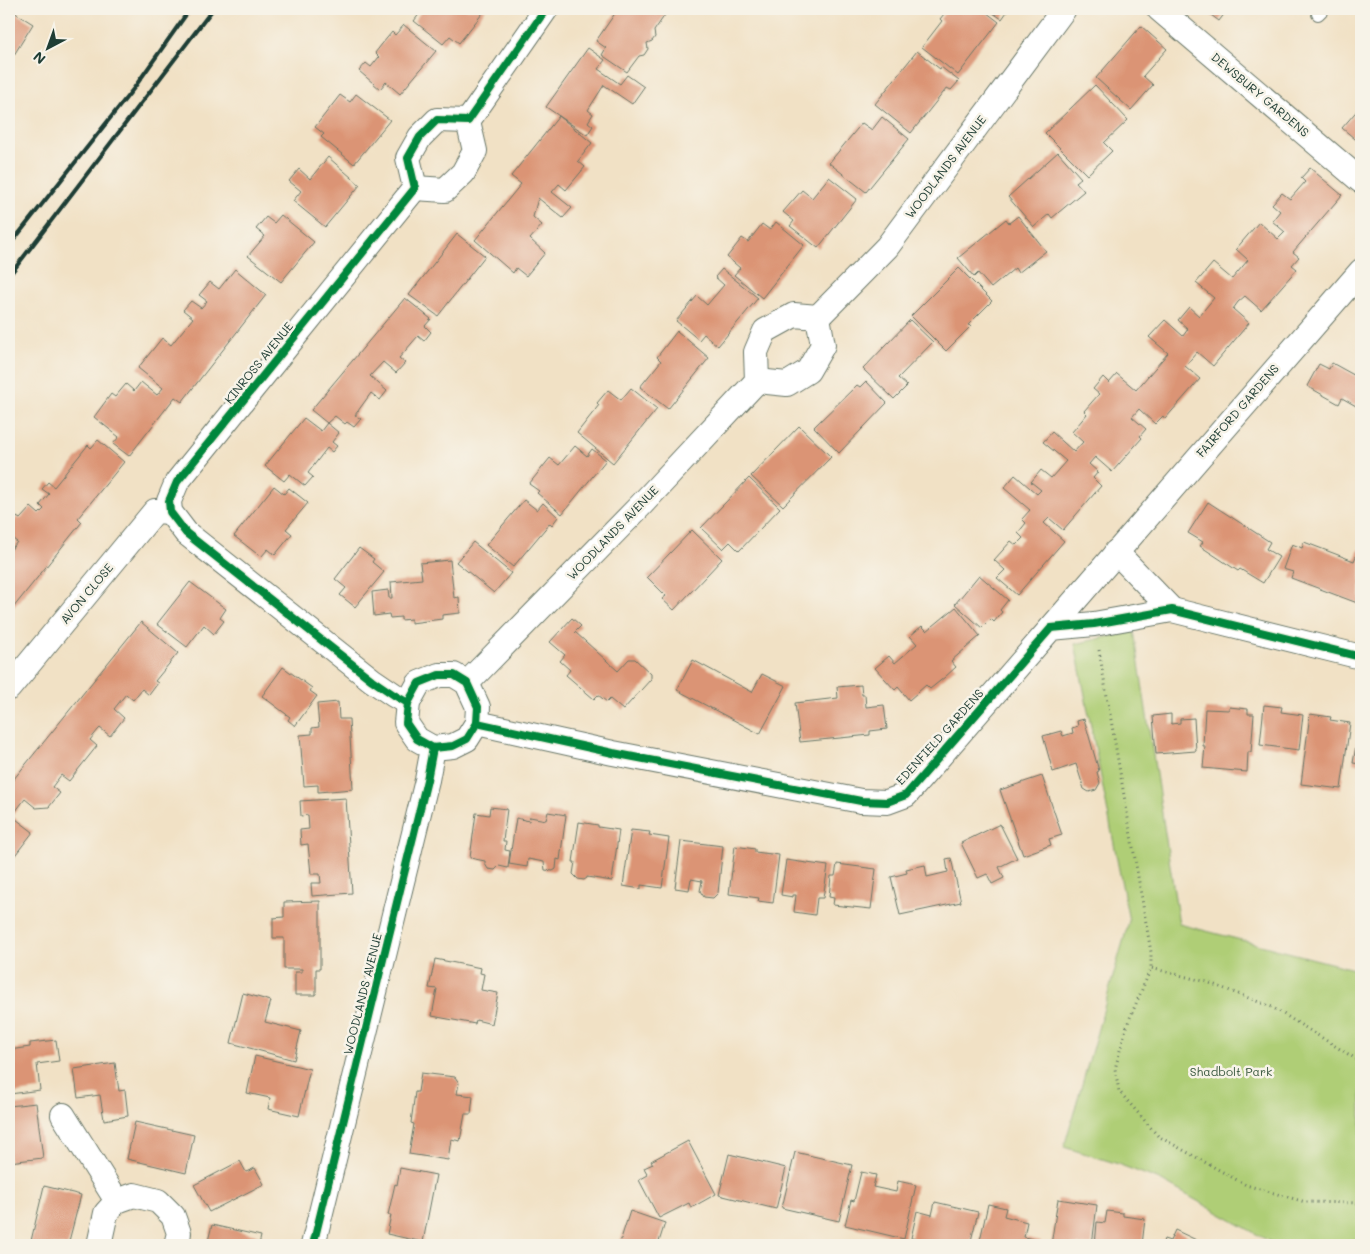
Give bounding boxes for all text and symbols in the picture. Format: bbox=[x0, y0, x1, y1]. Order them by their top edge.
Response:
north arrow bbox=[22, 22, 72, 72]
text: N bbox=[29, 48, 49, 69]
street label: DEWSBURY GARDENS bbox=[1208, 49, 1313, 140]
street label: WOODLANDS AVENUE bbox=[901, 112, 989, 221]
street label: KINROSS AVENUE bbox=[220, 318, 296, 407]
street label: FAIRFORD GARDENS bbox=[1192, 360, 1282, 460]
street label: WOODLANDS AVENUE bbox=[563, 482, 662, 583]
street label: AVON CLOSE bbox=[56, 560, 116, 627]
street label: EDENFIELD GARDENS bbox=[892, 685, 987, 788]
street label: WOODLANDS AVENUE bbox=[339, 931, 385, 1056]
park label: Shadbolt Park bbox=[1190, 1063, 1272, 1079]

